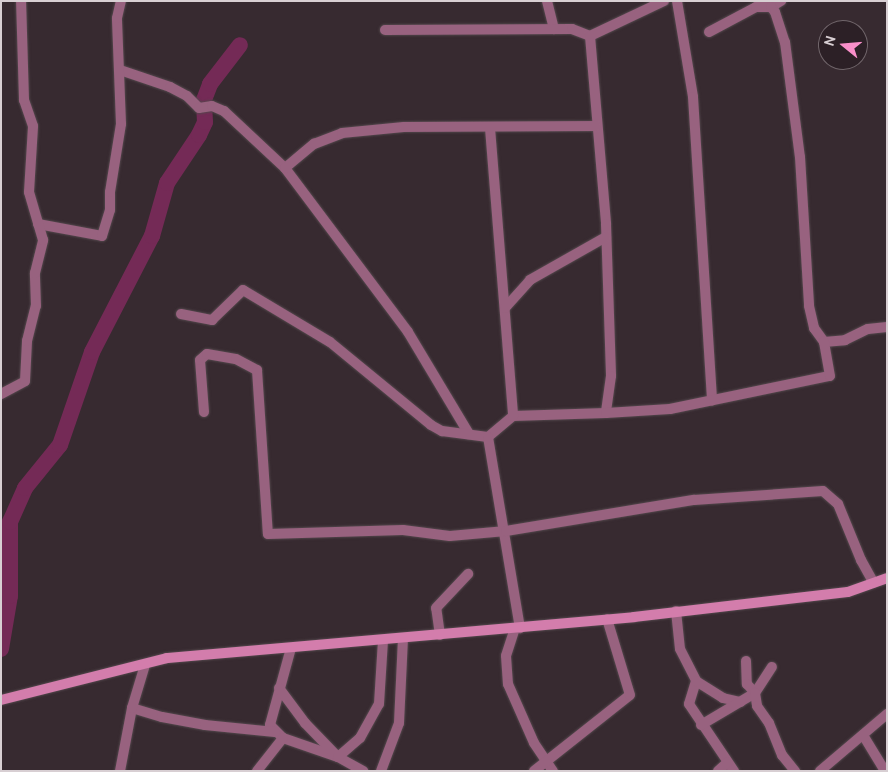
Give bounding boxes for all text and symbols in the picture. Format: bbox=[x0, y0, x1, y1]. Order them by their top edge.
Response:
north arrow bbox=[818, 20, 868, 70]
text: N bbox=[820, 34, 840, 48]

